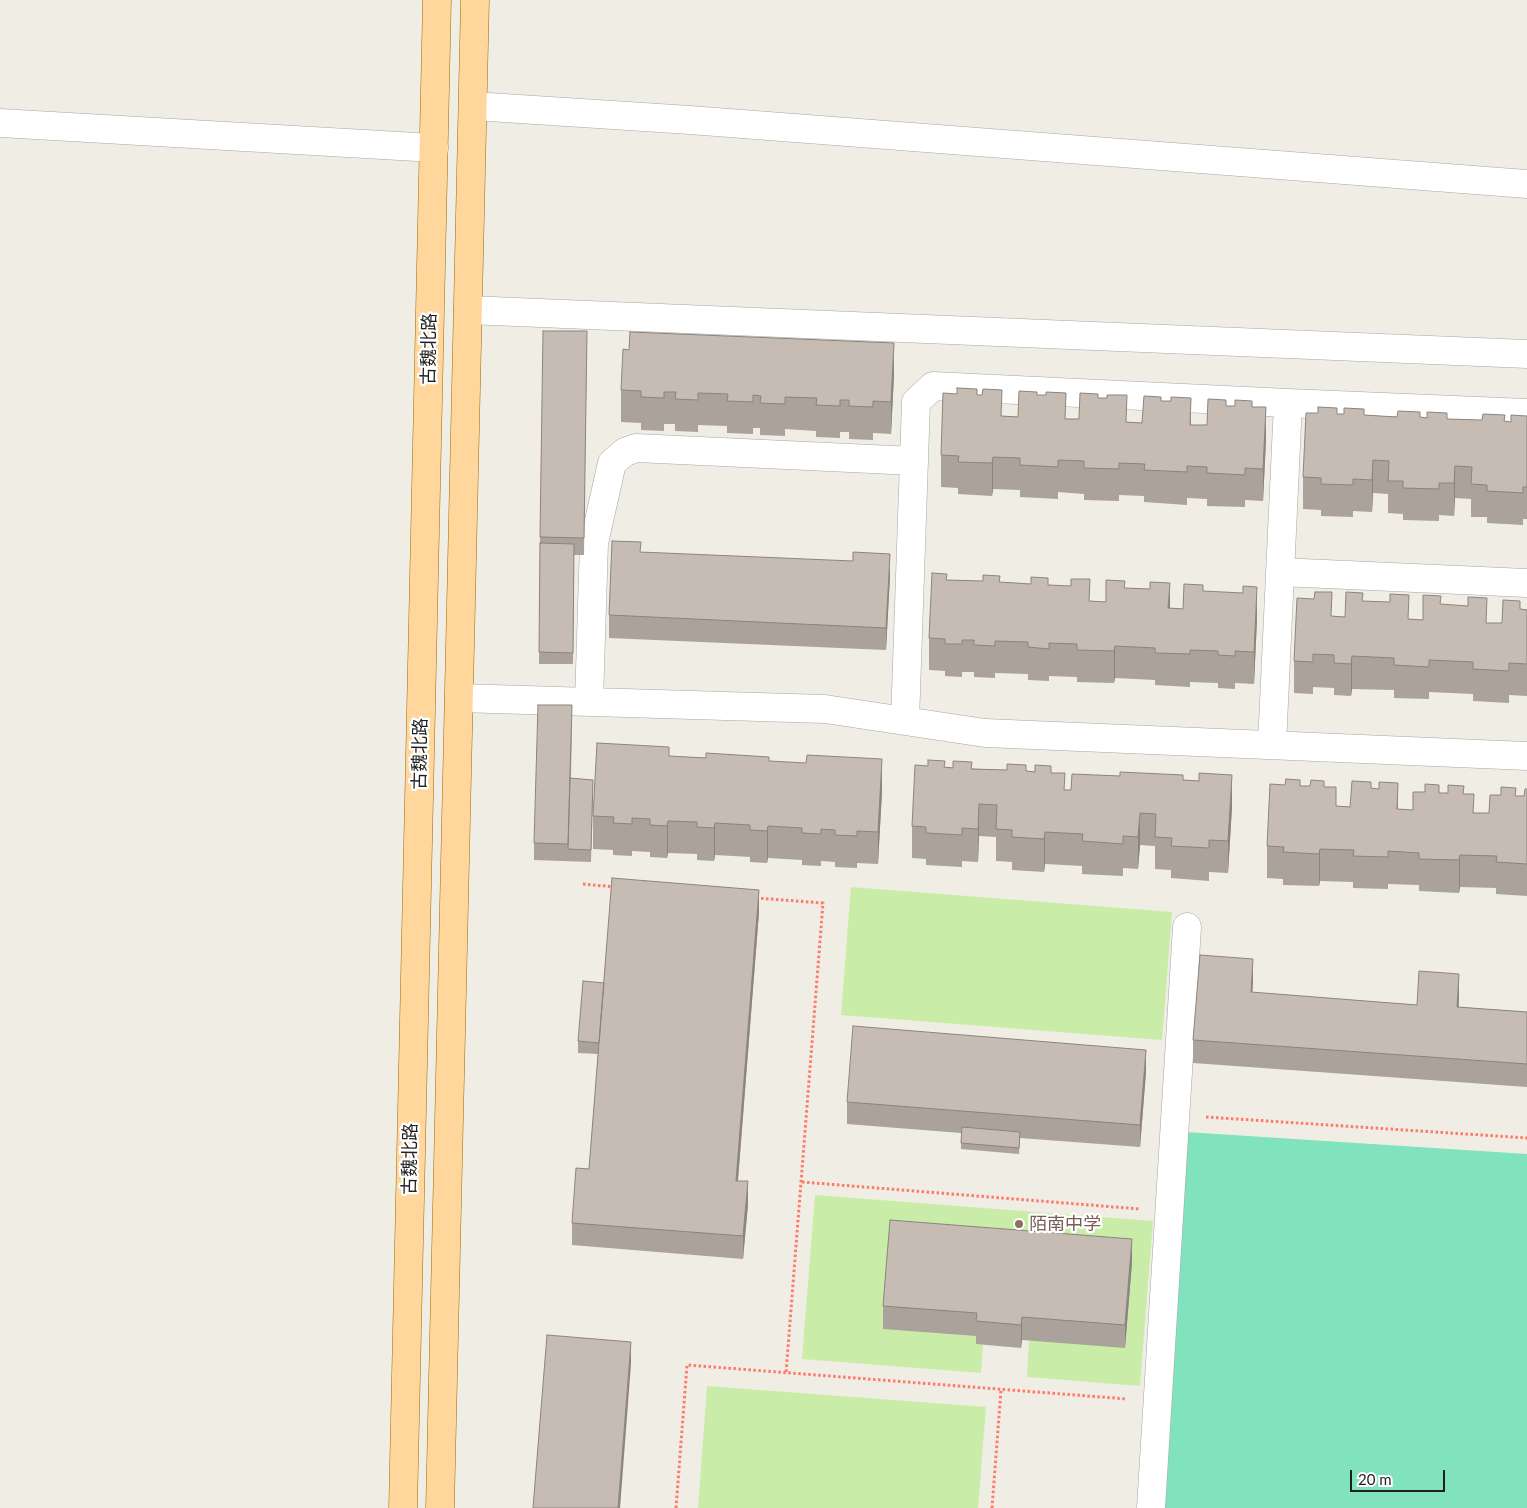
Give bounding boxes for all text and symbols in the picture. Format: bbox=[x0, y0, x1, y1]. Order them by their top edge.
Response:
street label: 古魏北路 bbox=[418, 313, 440, 385]
street label: 古魏北路 bbox=[409, 718, 431, 790]
street label: 古魏北路 bbox=[399, 1123, 421, 1195]
place label: 陌南中学 bbox=[1029, 1213, 1101, 1235]
marker: 陌南中学 bbox=[1013, 1218, 1025, 1230]
scale bar bbox=[1352, 1460, 1447, 1492]
text: 20 m bbox=[1358, 1470, 1392, 1488]

